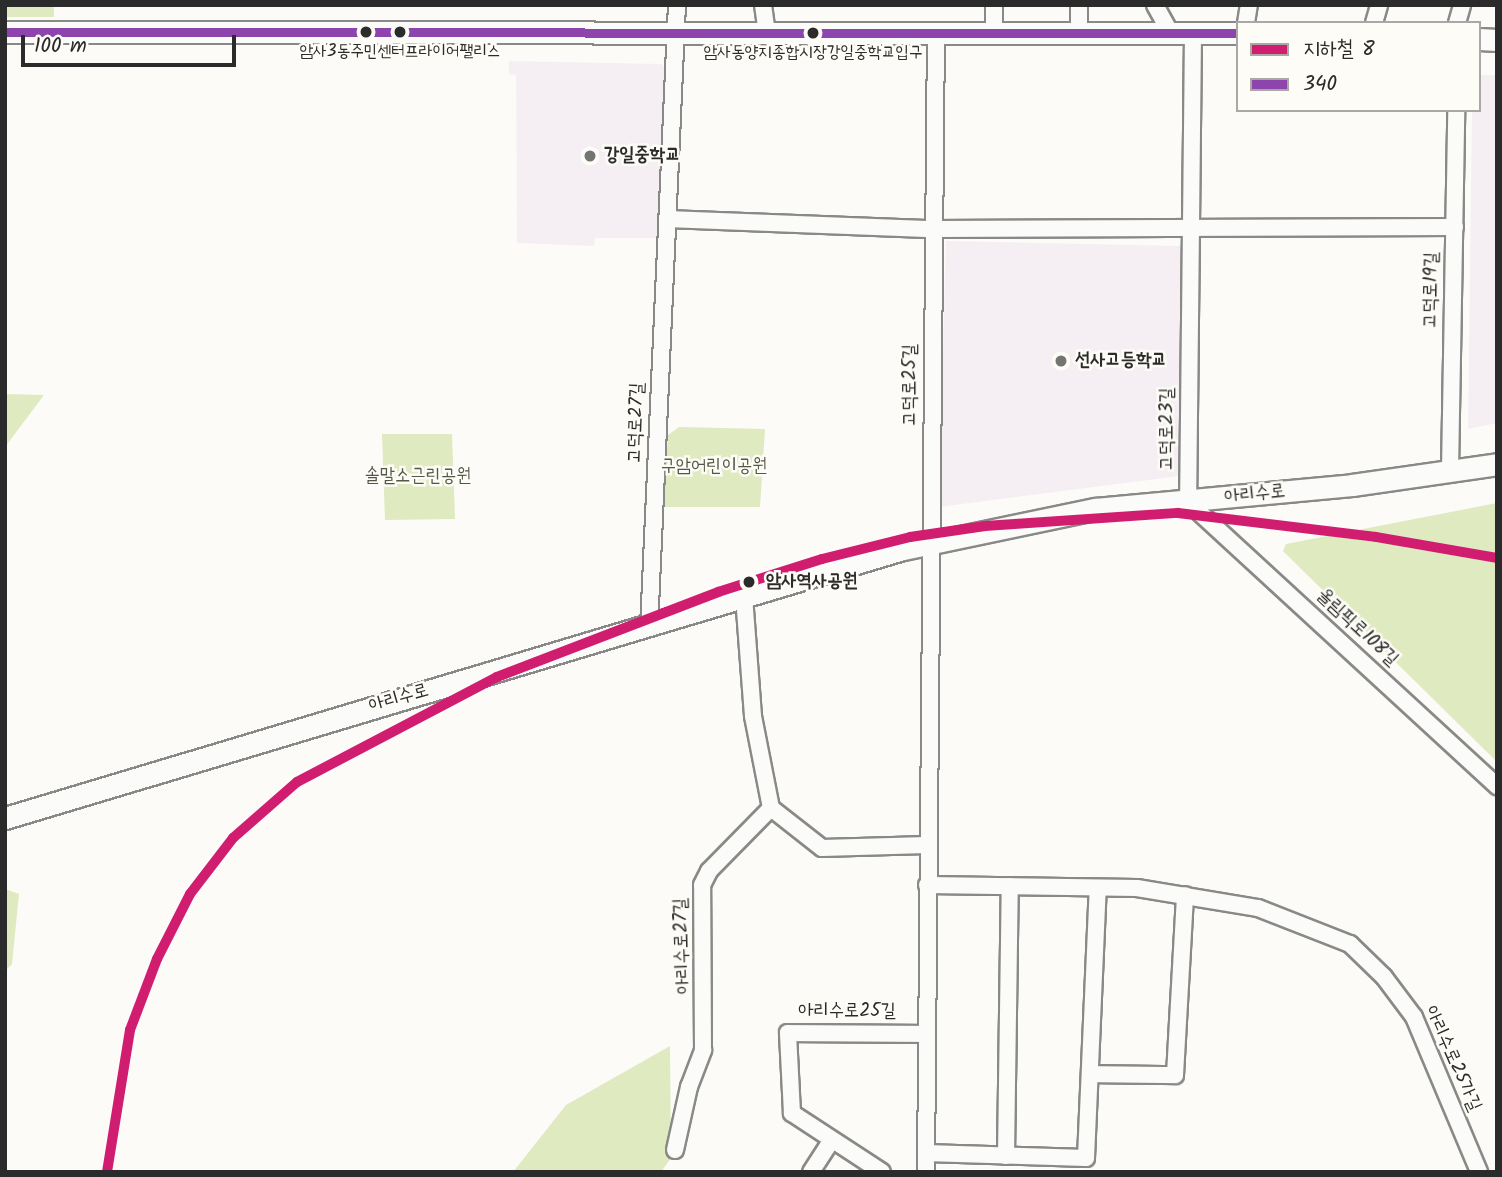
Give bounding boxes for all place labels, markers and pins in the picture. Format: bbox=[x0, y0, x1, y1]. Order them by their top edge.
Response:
unlabelled marker bbox=[359, 25, 373, 39]
marker: 암사3동주민센터프라이어팰리스 bbox=[393, 25, 407, 39]
marker: 암사동양지종합시장강일중학교입구 bbox=[806, 26, 820, 40]
place label: 암사3동주민센터프라이어팰리스 bbox=[299, 42, 501, 62]
place label: 암사동양지종합시장강일중학교입구 bbox=[704, 43, 922, 63]
place label: 강일중학교 bbox=[604, 145, 680, 167]
marker: 강일중학교 bbox=[582, 148, 598, 164]
place label: 선사고등학교 bbox=[1075, 350, 1167, 372]
marker: 선사고등학교 bbox=[1053, 353, 1069, 369]
marker: 암사역사공원 bbox=[738, 571, 760, 593]
place label: 암사역사공원 bbox=[766, 571, 858, 593]

